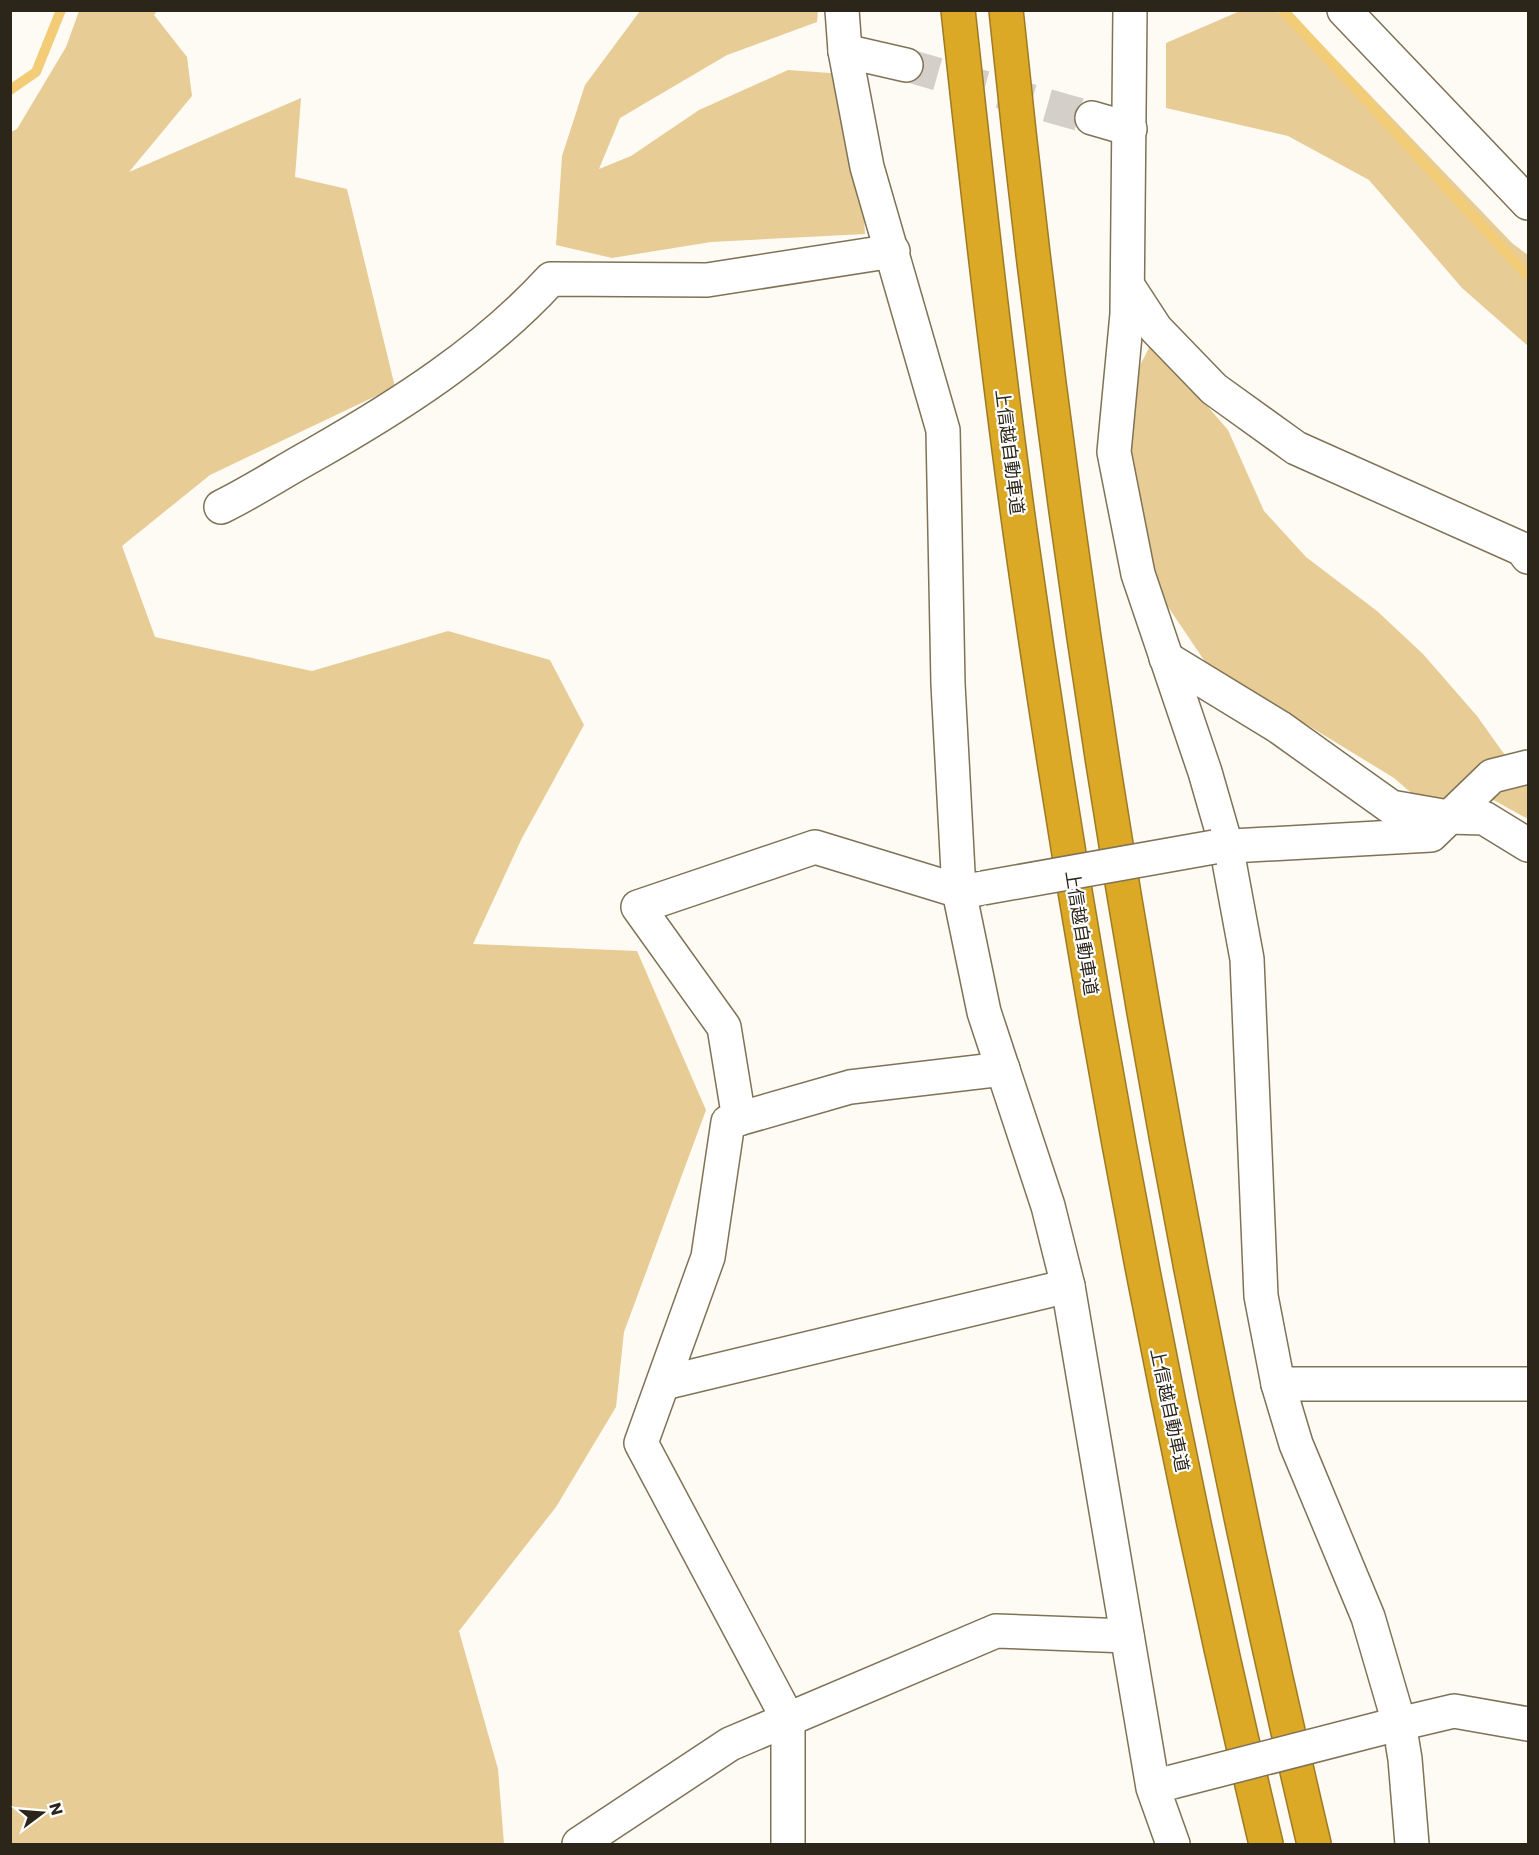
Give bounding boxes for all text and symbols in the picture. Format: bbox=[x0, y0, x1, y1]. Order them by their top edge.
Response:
street label: 上信越自動車道 bbox=[990, 388, 1030, 516]
street label: 上信越自動車道 bbox=[1060, 869, 1104, 997]
street label: 上信越自動車道 bbox=[1145, 1346, 1195, 1474]
north arrow bbox=[12, 1783, 72, 1843]
text: N bbox=[43, 1800, 69, 1818]

